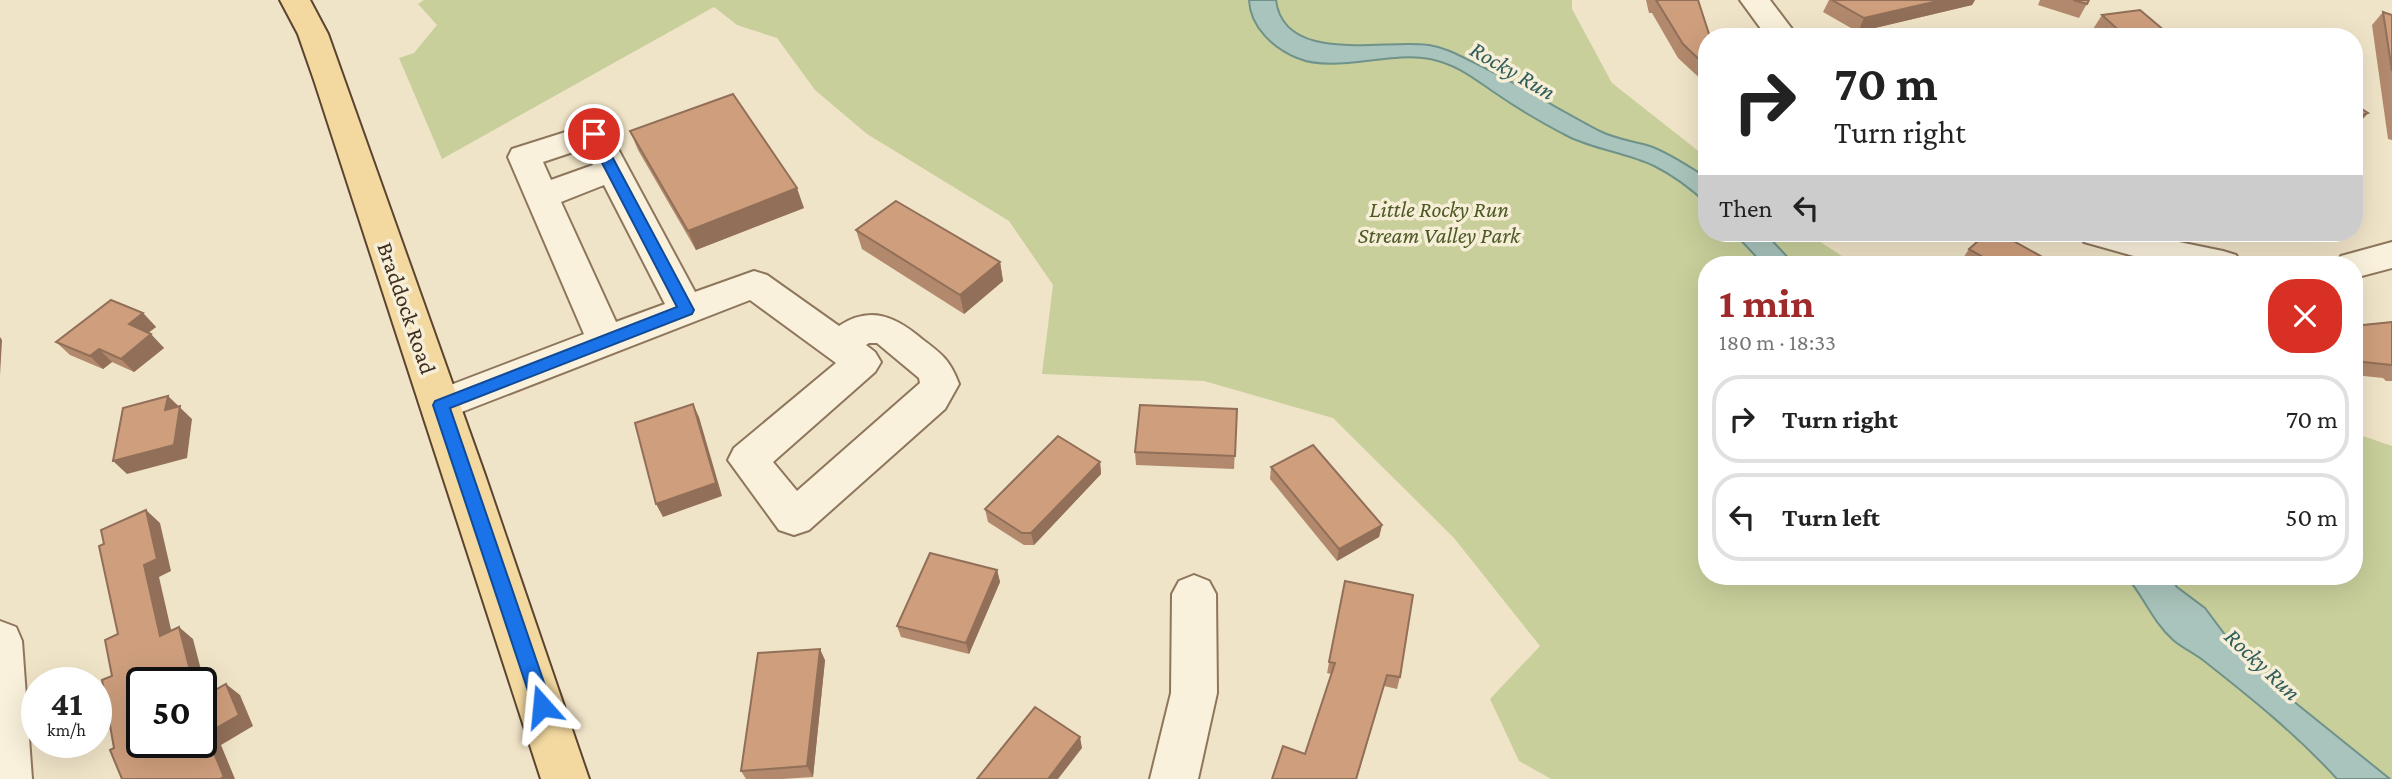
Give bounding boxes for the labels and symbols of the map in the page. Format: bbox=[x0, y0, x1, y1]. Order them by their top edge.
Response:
water label: Rocky Run bbox=[1466, 35, 1560, 105]
pin bbox=[564, 104, 624, 164]
park label: Little Rocky Run Stream Valley Park bbox=[1358, 196, 1521, 248]
street label: Braddock Road bbox=[372, 239, 442, 377]
water label: Rocky Run bbox=[2220, 622, 2306, 706]
speed limit sign: 50 bbox=[126, 667, 217, 758]
position arrow bbox=[505, 669, 579, 743]

